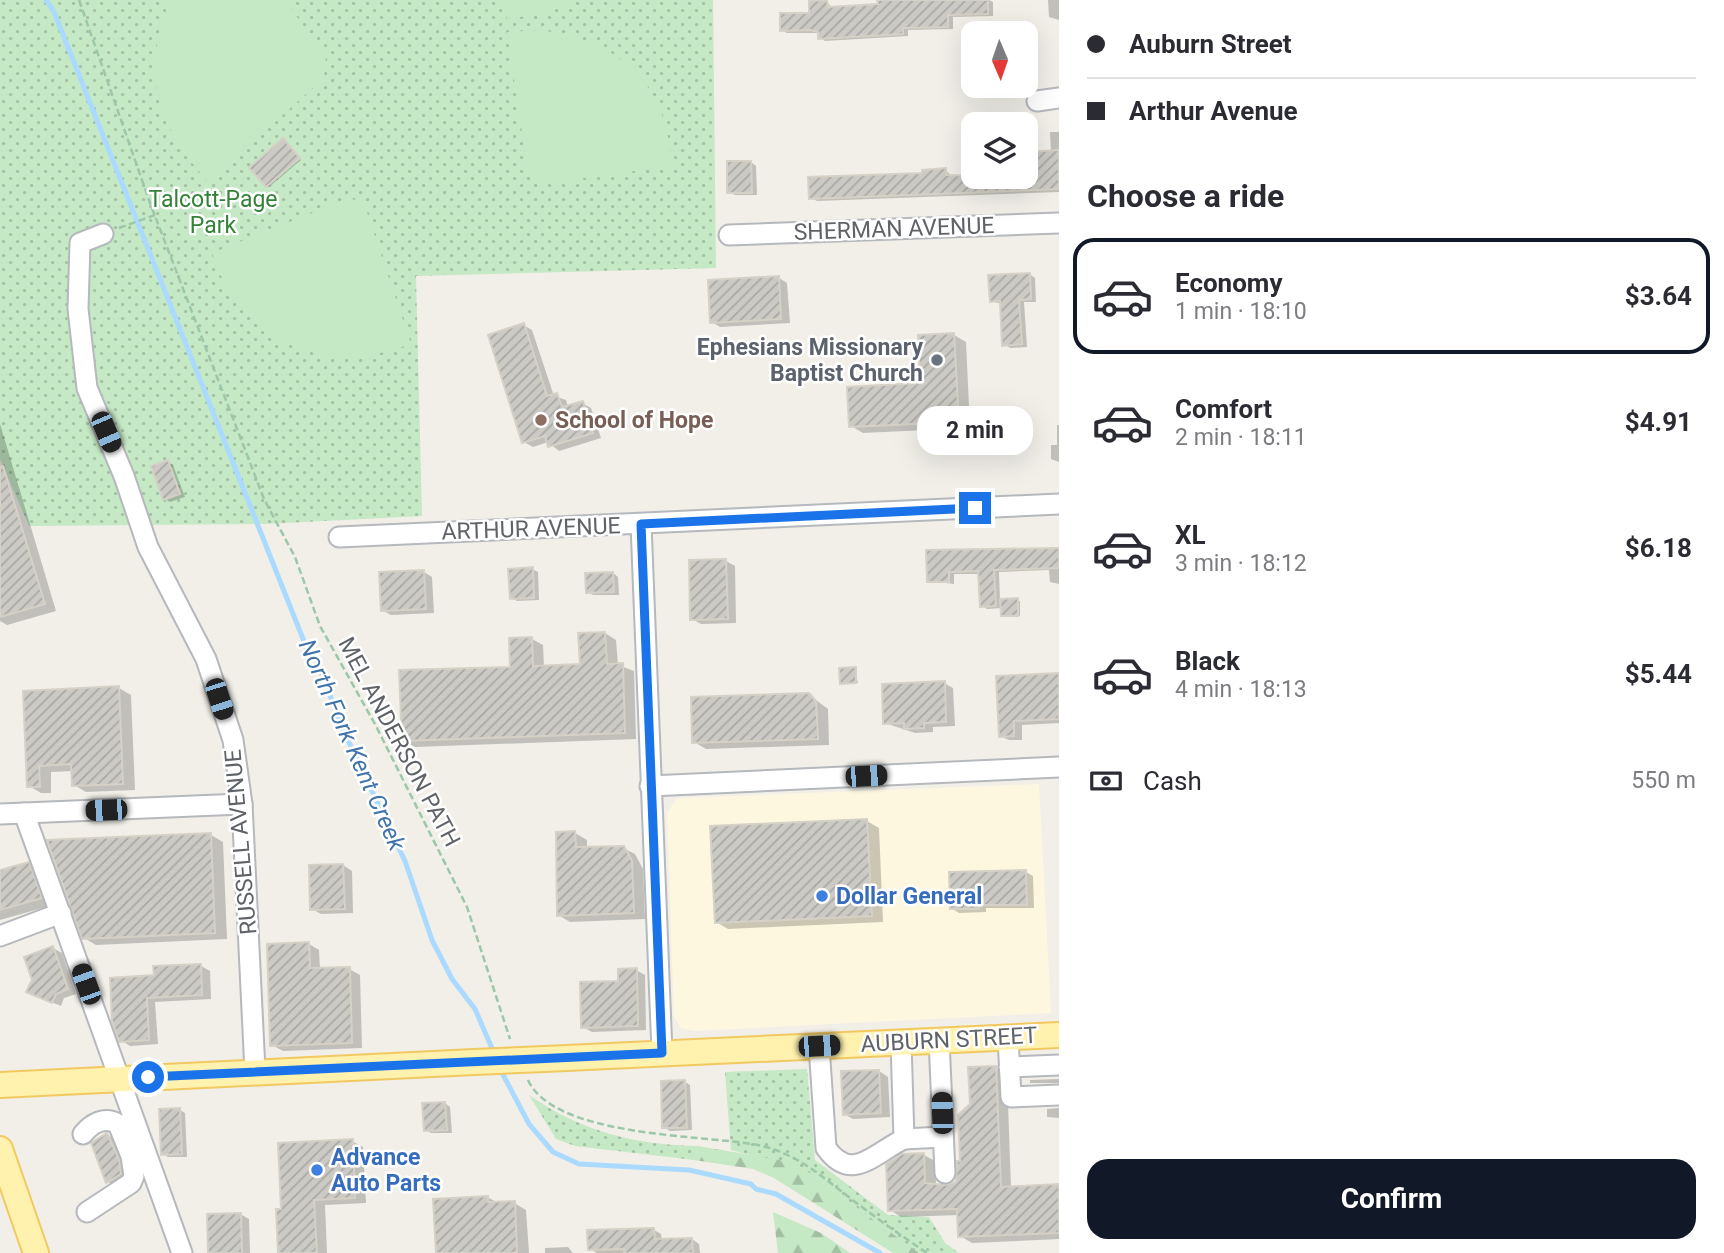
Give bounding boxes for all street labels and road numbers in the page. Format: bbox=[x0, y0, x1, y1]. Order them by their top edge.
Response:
street label: SHERMAN AVENUE bbox=[793, 212, 995, 246]
street label: ARTHUR AVENUE bbox=[441, 512, 621, 546]
street label: MEL ANDERSON PATH bbox=[332, 633, 466, 851]
street label: RUSSELL AVENUE bbox=[219, 748, 263, 936]
street label: AUBURN STREET bbox=[860, 1022, 1038, 1058]

